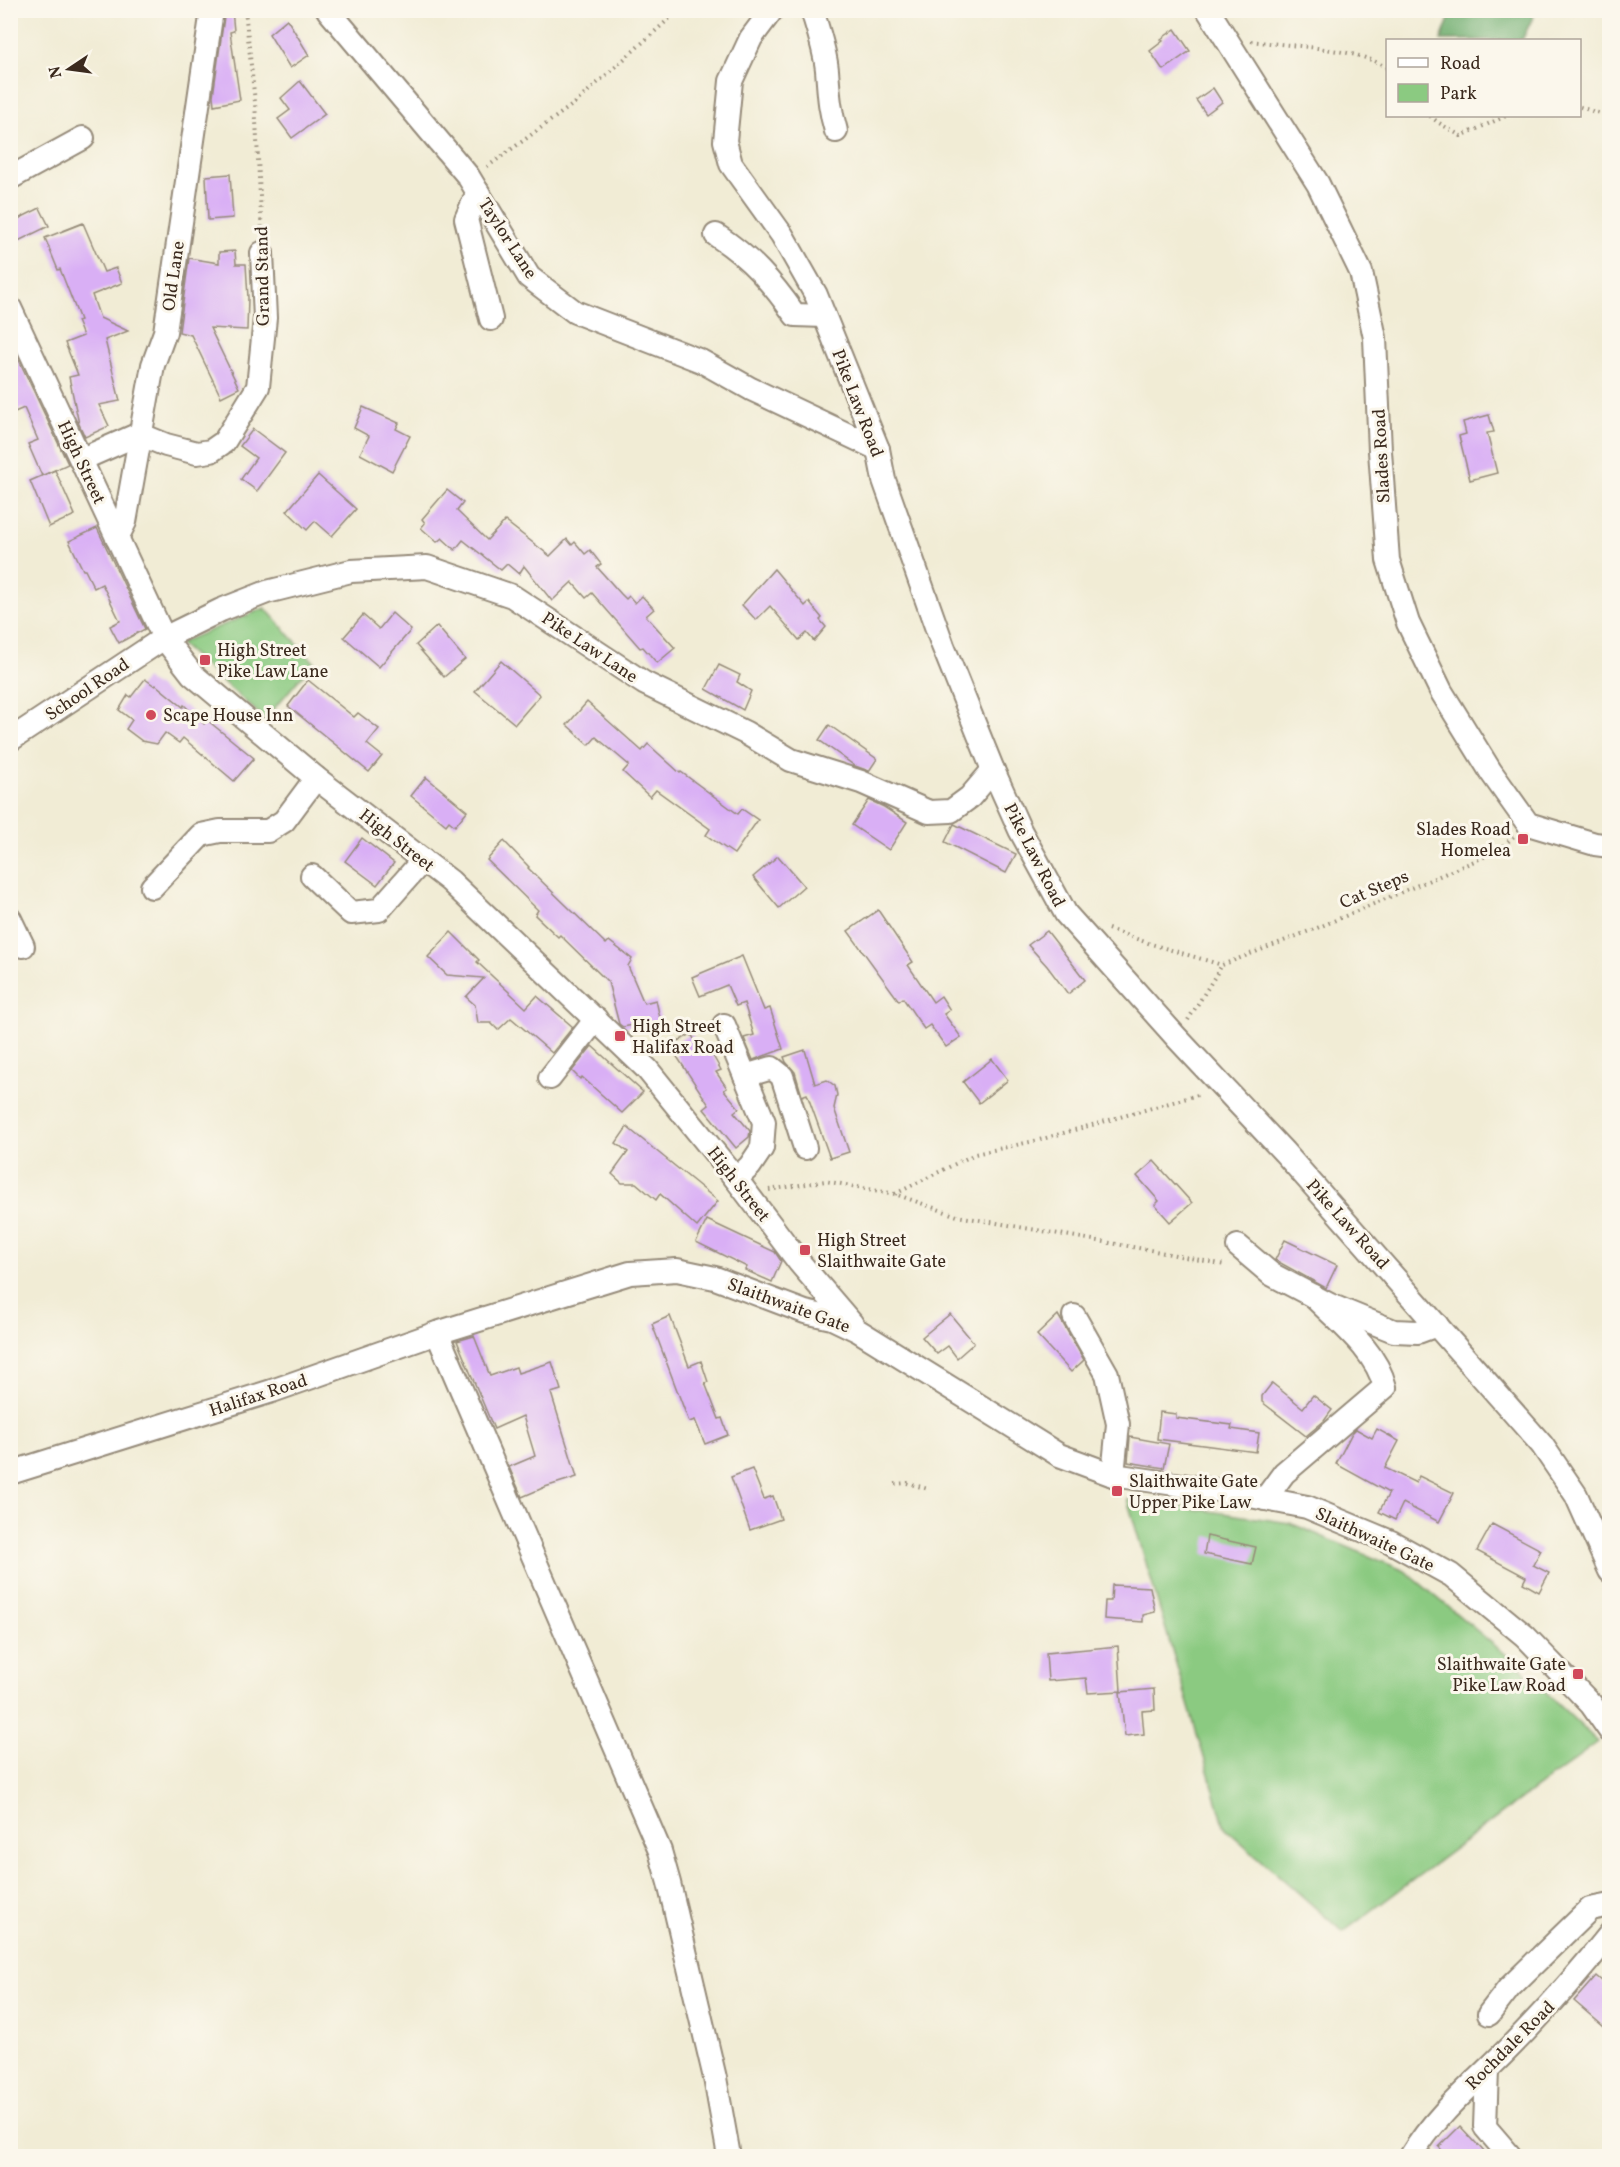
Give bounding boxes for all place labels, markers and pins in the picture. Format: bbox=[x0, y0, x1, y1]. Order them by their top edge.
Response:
place label: High Street Pike Law Lane bbox=[217, 639, 328, 685]
marker: High Street Pike Law Lane bbox=[198, 653, 212, 667]
place label: Scape House Inn bbox=[163, 704, 294, 729]
marker: Scape House Inn bbox=[144, 708, 158, 722]
place label: Slades Road Homelea bbox=[1416, 818, 1511, 864]
marker: Slades Road Homelea bbox=[1516, 832, 1530, 846]
place label: High Street Halifax Road bbox=[632, 1015, 734, 1061]
marker: High Street Halifax Road bbox=[613, 1029, 627, 1043]
place label: High Street Slaithwaite Gate bbox=[817, 1229, 946, 1275]
marker: High Street Slaithwaite Gate bbox=[798, 1243, 812, 1257]
place label: Slaithwaite Gate Upper Pike Law bbox=[1129, 1470, 1258, 1516]
marker: Slaithwaite Gate Upper Pike Law bbox=[1110, 1484, 1124, 1498]
place label: Slaithwaite Gate Pike Law Road bbox=[1437, 1653, 1566, 1699]
marker: Slaithwaite Gate Pike Law Road bbox=[1571, 1667, 1585, 1681]

